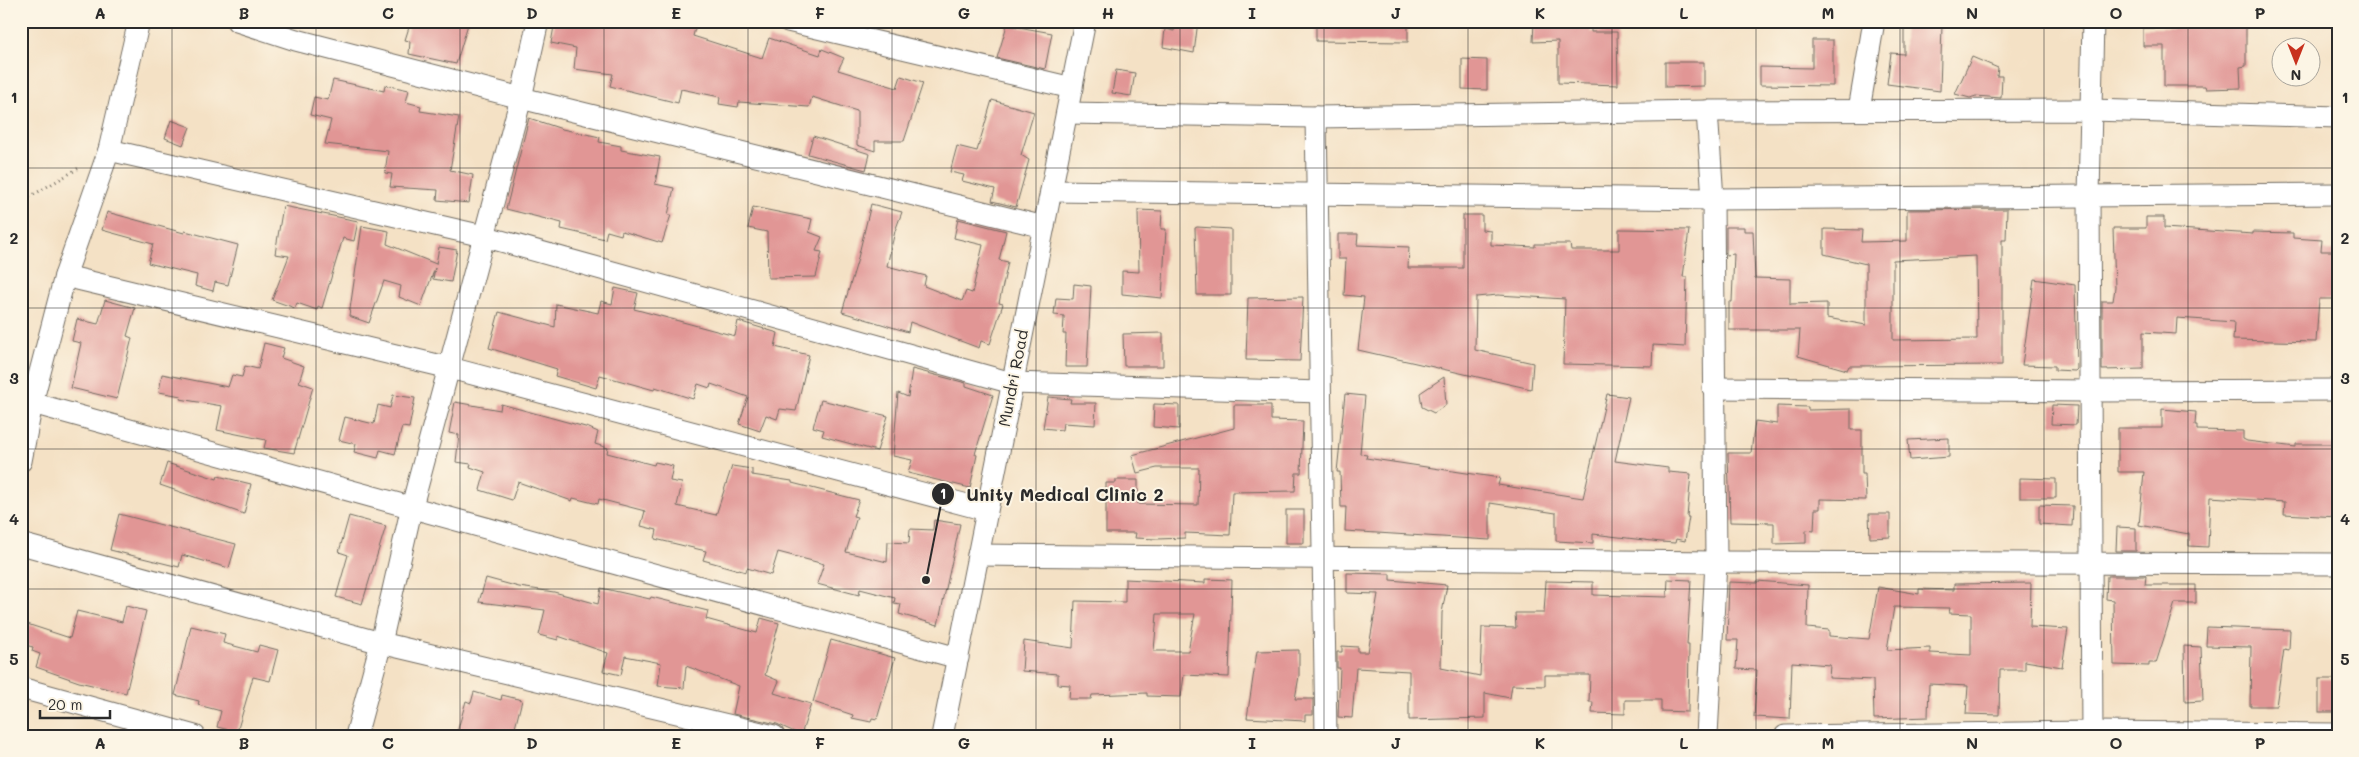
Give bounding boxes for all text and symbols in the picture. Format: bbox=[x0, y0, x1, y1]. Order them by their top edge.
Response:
text: A bbox=[94, 2, 106, 23]
text: B bbox=[239, 2, 249, 23]
text: C bbox=[382, 2, 394, 23]
text: D bbox=[526, 2, 538, 23]
text: E bbox=[671, 2, 681, 23]
text: F bbox=[815, 2, 825, 23]
text: G bbox=[958, 2, 970, 23]
text: H bbox=[1102, 2, 1114, 23]
text: I bbox=[1248, 2, 1256, 23]
text: J bbox=[1391, 2, 1401, 23]
text: K bbox=[1535, 2, 1545, 23]
text: L bbox=[1679, 2, 1689, 23]
text: M bbox=[1822, 2, 1834, 23]
text: N bbox=[1966, 2, 1978, 23]
text: O bbox=[2110, 2, 2123, 23]
text: P bbox=[2255, 2, 2266, 23]
north arrow bbox=[2272, 38, 2322, 88]
text: N bbox=[2291, 66, 2301, 85]
text: 1 bbox=[10, 86, 18, 107]
text: 1 bbox=[2341, 86, 2349, 107]
text: 2 bbox=[10, 227, 19, 248]
text: 2 bbox=[2341, 227, 2350, 248]
street label: Mundri Road bbox=[993, 328, 1032, 428]
text: 3 bbox=[9, 367, 19, 388]
text: 3 bbox=[2340, 367, 2350, 388]
callout: Unity Medical Clinic 2 bbox=[931, 478, 1173, 511]
text: Unity Medical Clinic 2 bbox=[966, 482, 1164, 506]
text: 1 bbox=[940, 483, 946, 503]
text: 4 bbox=[9, 508, 19, 529]
text: 4 bbox=[2340, 508, 2350, 529]
text: 5 bbox=[9, 648, 19, 669]
text: 5 bbox=[2340, 648, 2350, 669]
scale bar bbox=[40, 687, 110, 719]
text: 20 m bbox=[48, 694, 82, 714]
text: A bbox=[94, 732, 106, 753]
text: B bbox=[239, 732, 249, 753]
text: C bbox=[382, 732, 394, 753]
text: D bbox=[526, 732, 538, 753]
text: E bbox=[671, 732, 681, 753]
text: F bbox=[815, 732, 825, 753]
text: G bbox=[958, 732, 970, 753]
text: H bbox=[1102, 732, 1114, 753]
text: I bbox=[1248, 732, 1256, 753]
text: J bbox=[1391, 732, 1401, 753]
text: K bbox=[1535, 732, 1545, 753]
text: L bbox=[1679, 732, 1689, 753]
text: M bbox=[1822, 732, 1834, 753]
text: N bbox=[1966, 732, 1978, 753]
text: O bbox=[2110, 732, 2123, 753]
text: P bbox=[2255, 732, 2266, 753]

